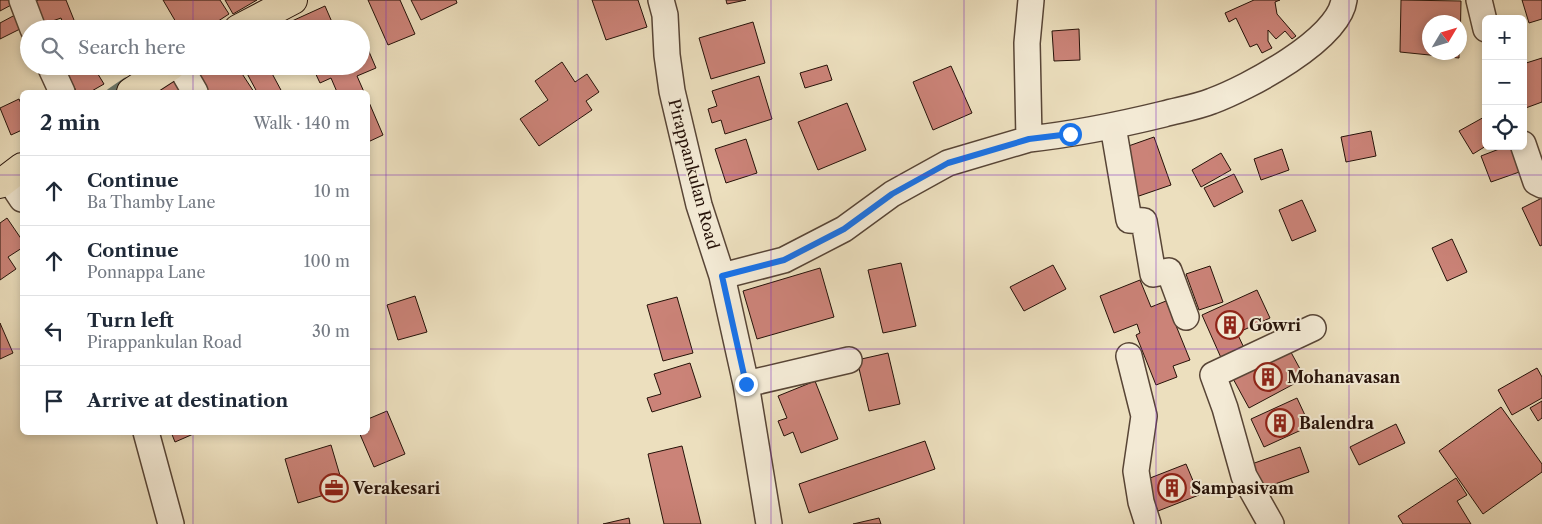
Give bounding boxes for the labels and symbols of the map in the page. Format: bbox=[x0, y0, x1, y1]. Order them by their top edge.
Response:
north arrow bbox=[1422, 15, 1467, 60]
street label: Pirappankulan Road bbox=[664, 97, 724, 252]
route start bbox=[1059, 123, 1082, 146]
building icon: Gowri bbox=[1215, 310, 1245, 340]
place label: Gowri bbox=[1249, 315, 1301, 335]
building icon: Mohanavasan bbox=[1253, 362, 1283, 392]
place label: Mohanavasan bbox=[1287, 367, 1400, 387]
route end bbox=[735, 373, 758, 396]
building icon: Balendra bbox=[1265, 408, 1295, 438]
place label: Balendra bbox=[1299, 413, 1375, 433]
office icon: Verakesari bbox=[319, 473, 349, 503]
building icon: Sampasivam bbox=[1157, 473, 1187, 503]
place label: Verakesari bbox=[352, 478, 441, 498]
place label: Sampasivam bbox=[1191, 478, 1294, 498]

